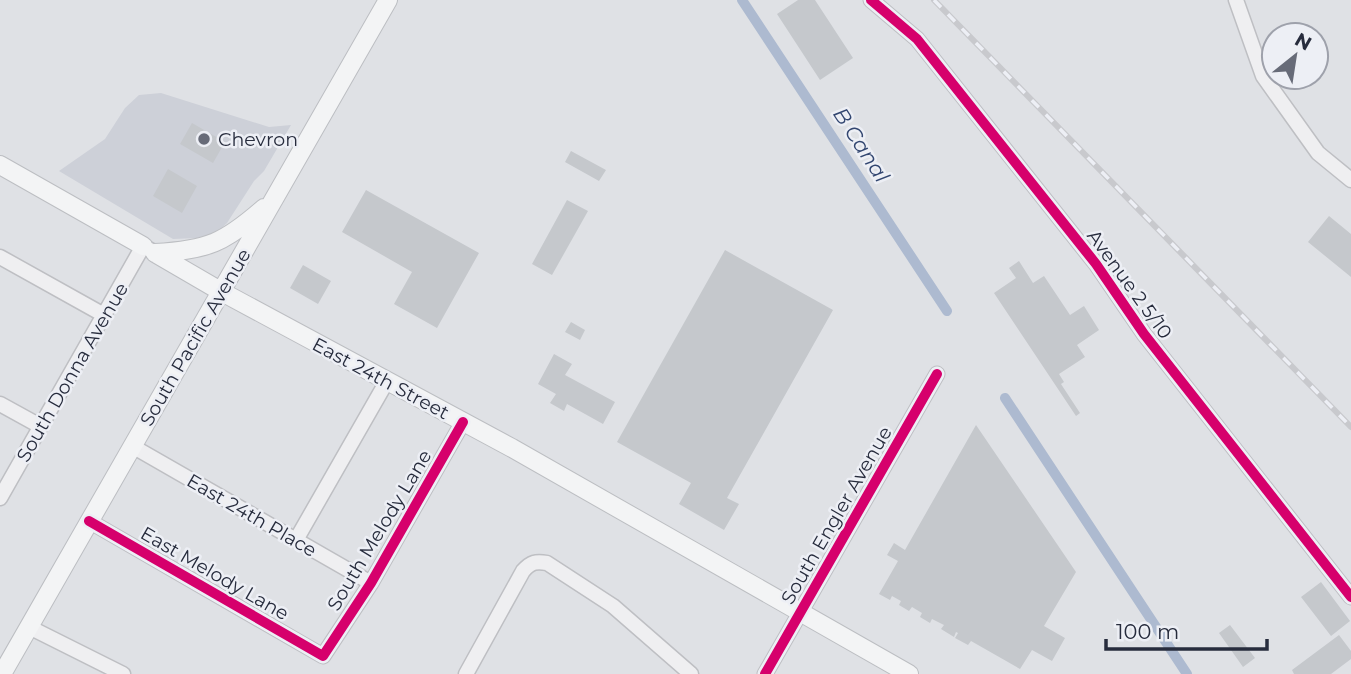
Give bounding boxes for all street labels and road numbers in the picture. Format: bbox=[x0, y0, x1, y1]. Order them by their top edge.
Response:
street label: Avenue 2 5/10 bbox=[1082, 225, 1177, 343]
street label: South Pacific Avenue bbox=[135, 244, 256, 430]
street label: South Donna Avenue bbox=[12, 279, 133, 466]
street label: East 24th Street bbox=[308, 333, 453, 424]
street label: South Engler Avenue bbox=[776, 422, 897, 608]
street label: South Melody Lane bbox=[322, 446, 437, 615]
street label: East 24th Place bbox=[183, 469, 321, 562]
street label: East Melody Lane bbox=[137, 522, 293, 625]

